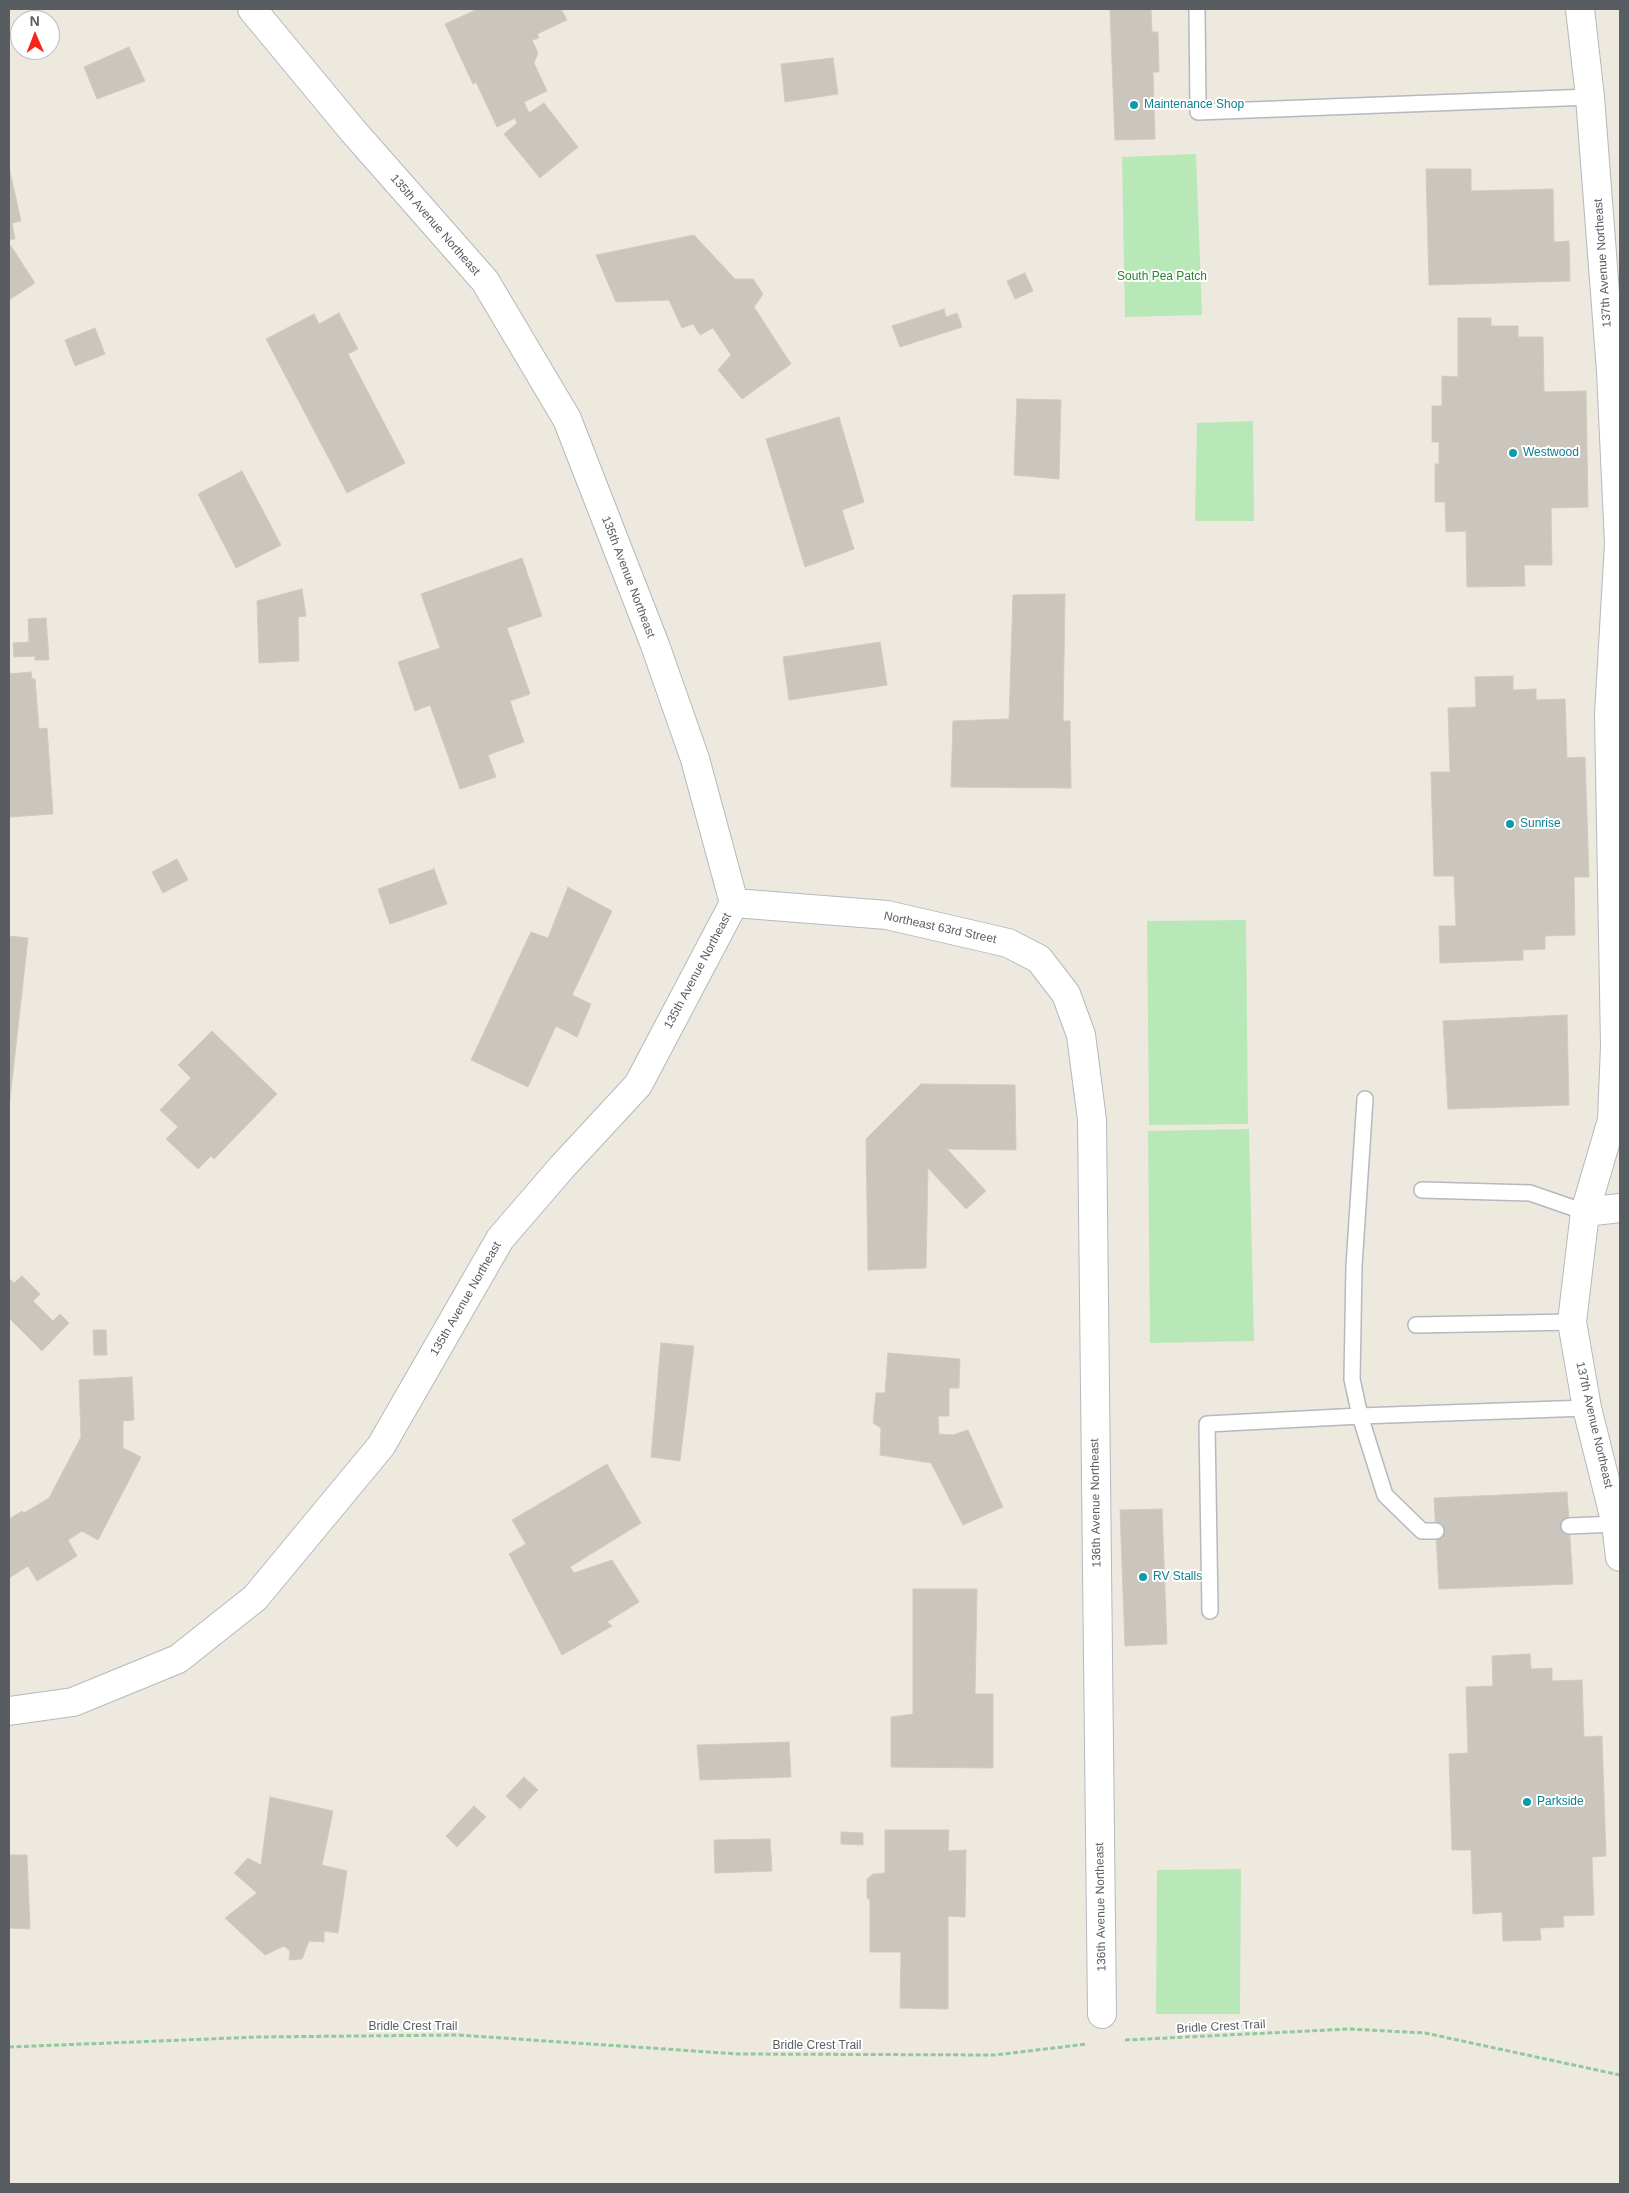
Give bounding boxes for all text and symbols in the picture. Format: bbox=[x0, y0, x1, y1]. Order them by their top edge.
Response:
north arrow bbox=[10, 10, 60, 60]
text: N bbox=[30, 13, 40, 29]
place label: Maintenance Shop bbox=[1144, 98, 1244, 112]
marker: Maintenance Shop bbox=[1128, 99, 1140, 111]
street label: 135th Avenue Northeast bbox=[387, 172, 483, 278]
street label: 137th Avenue Northeast bbox=[1591, 198, 1615, 328]
park label: South Pea Patch bbox=[1117, 270, 1207, 284]
place label: Westwood bbox=[1523, 446, 1579, 460]
marker: Westwood bbox=[1507, 447, 1519, 459]
street label: 135th Avenue Northeast bbox=[598, 514, 658, 640]
place label: Sunrise bbox=[1520, 817, 1561, 831]
marker: Sunrise bbox=[1504, 818, 1516, 830]
street label: Northeast 63rd Street bbox=[882, 909, 998, 947]
street label: 135th Avenue Northeast bbox=[661, 911, 735, 1031]
street label: 135th Avenue Northeast bbox=[427, 1239, 505, 1359]
street label: 137th Avenue Northeast bbox=[1572, 1360, 1616, 1490]
street label: 136th Avenue Northeast bbox=[1088, 1438, 1104, 1568]
place label: RV Stalls bbox=[1153, 1570, 1202, 1584]
marker: RV Stalls bbox=[1137, 1571, 1149, 1583]
place label: Parkside bbox=[1537, 1795, 1584, 1809]
marker: Parkside bbox=[1521, 1796, 1533, 1808]
street label: 136th Avenue Northeast bbox=[1093, 1842, 1109, 1972]
street label: Bridle Crest Trail bbox=[1176, 2017, 1266, 2037]
street label: Bridle Crest Trail bbox=[369, 2020, 457, 2034]
street label: Bridle Crest Trail bbox=[773, 2039, 861, 2053]

